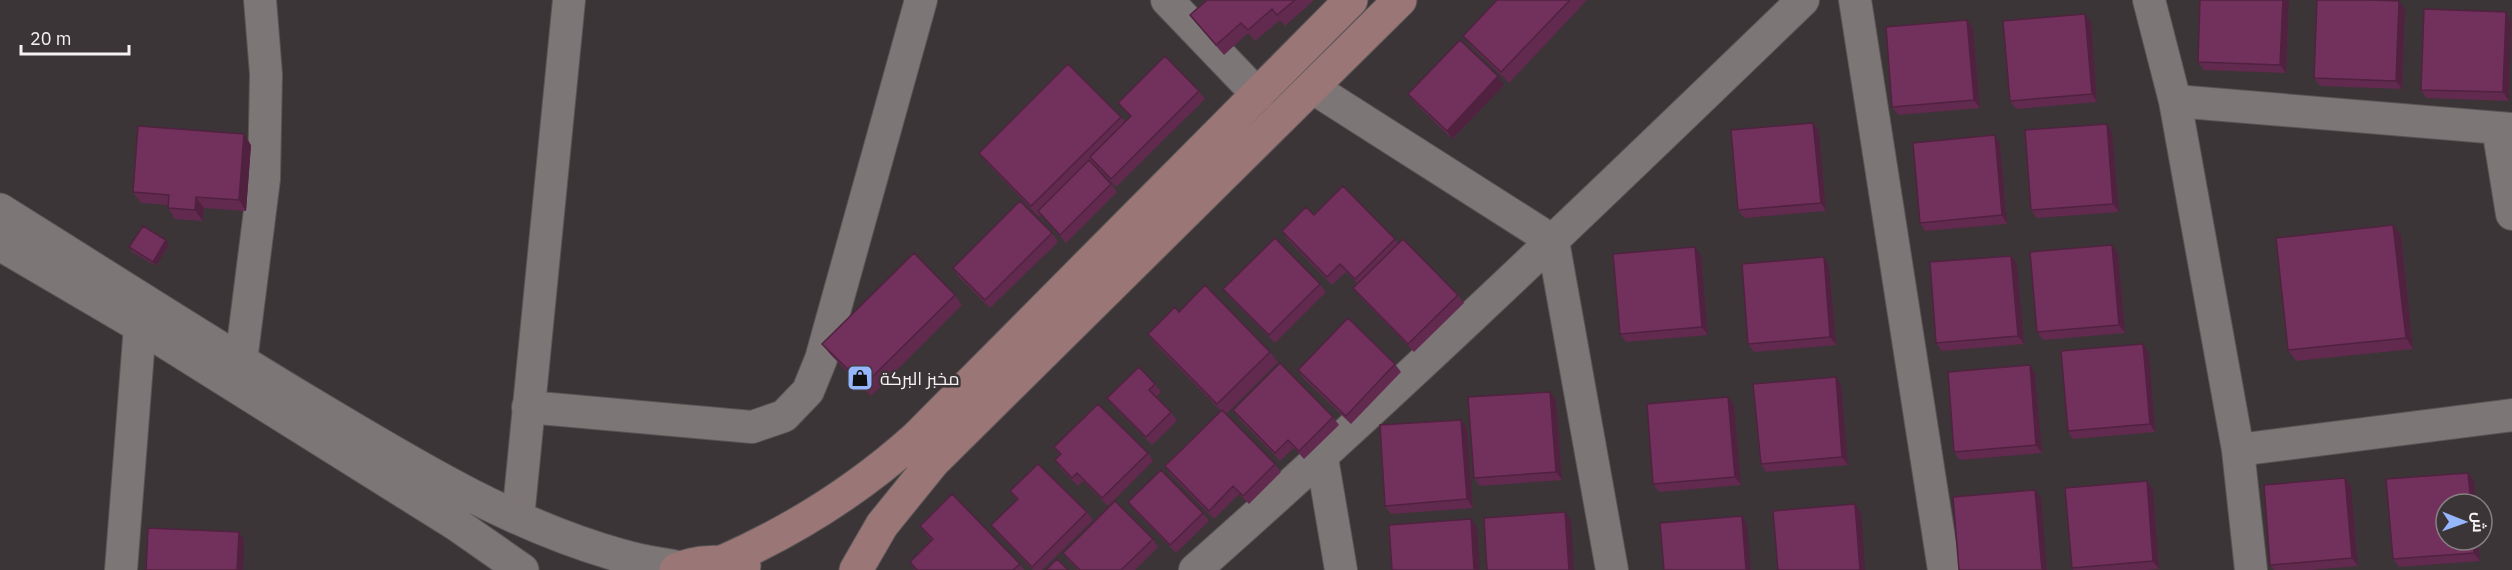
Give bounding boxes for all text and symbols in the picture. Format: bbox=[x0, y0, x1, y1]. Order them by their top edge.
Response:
scale bar bbox=[21, 18, 129, 56]
text: 20 m bbox=[30, 27, 72, 50]
shop icon: مخبز البركة bbox=[845, 363, 875, 393]
place label: مخبز البركة bbox=[880, 367, 960, 390]
north arrow bbox=[2434, 492, 2494, 552]
text: ش bbox=[2469, 512, 2489, 533]

